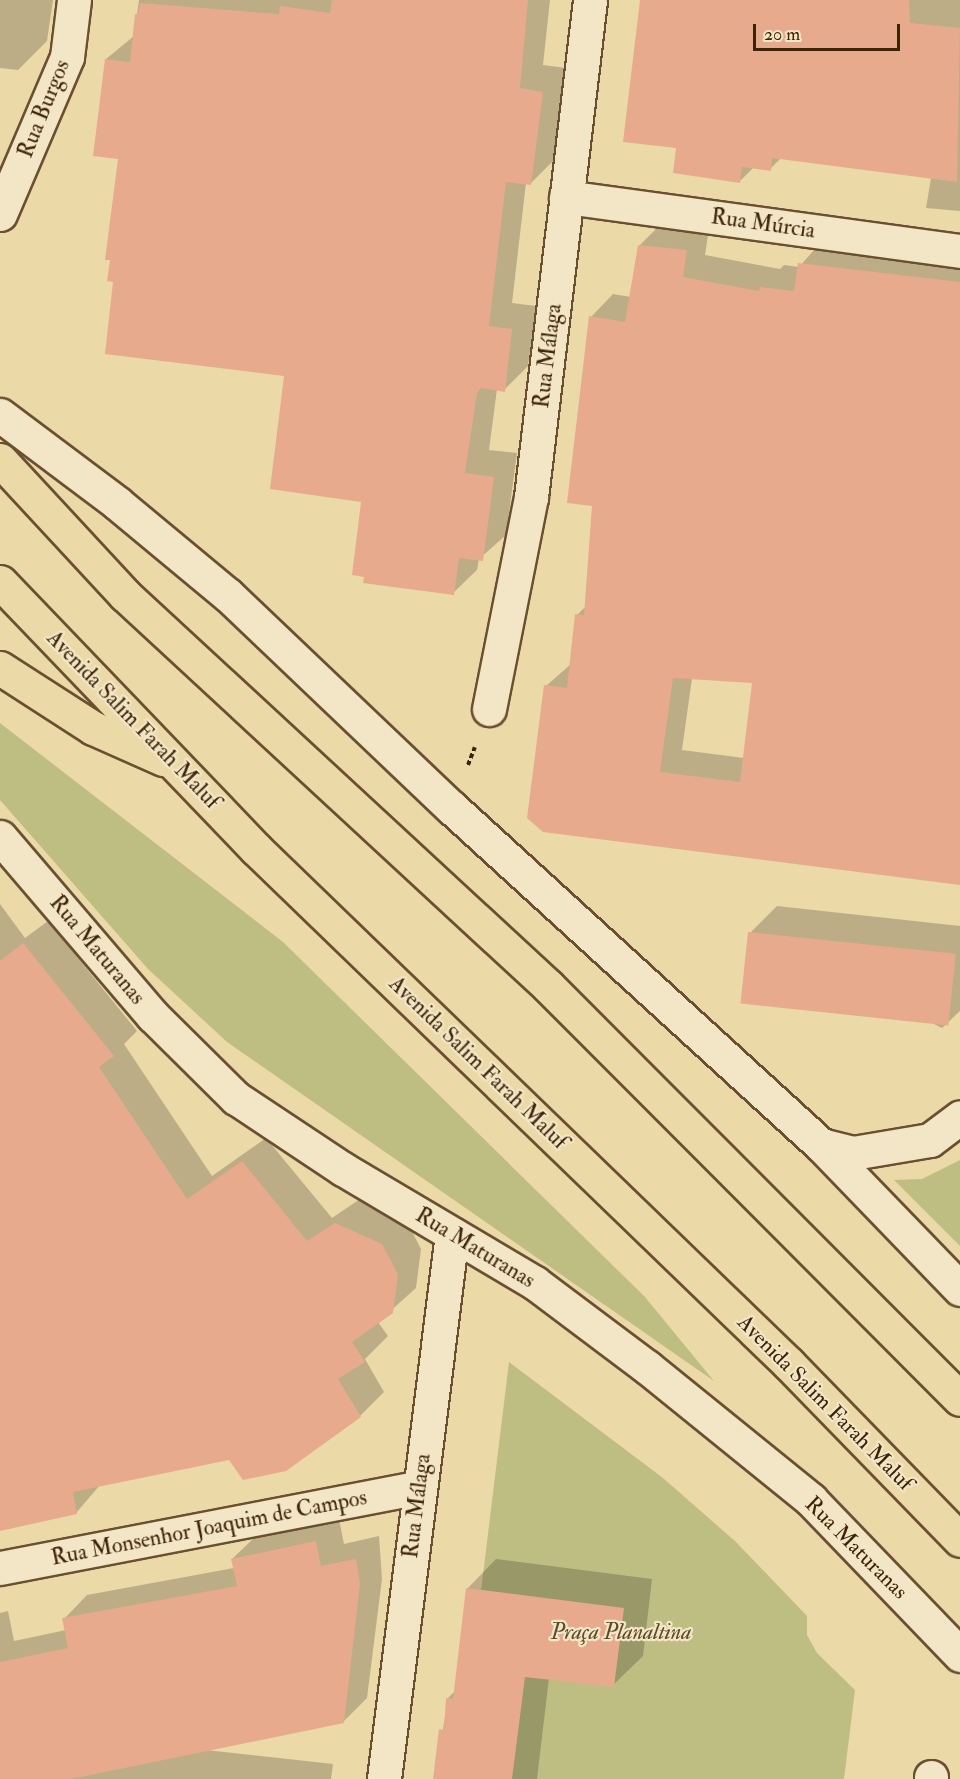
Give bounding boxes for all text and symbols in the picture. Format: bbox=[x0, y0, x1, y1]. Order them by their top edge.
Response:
scale bar bbox=[756, 12, 903, 50]
text: 20 m bbox=[764, 23, 800, 46]
street label: Rua Burgos bbox=[12, 56, 76, 162]
street label: Rua Múrcia bbox=[709, 204, 817, 244]
street label: Rua Málaga bbox=[528, 302, 568, 410]
street label: Avenida Salim Farah Maluf bbox=[41, 625, 225, 815]
street label: Rua Maturanas bbox=[44, 890, 150, 1010]
street label: Avenida Salim Farah Maluf bbox=[383, 971, 573, 1155]
street label: Rua Maturanas bbox=[411, 1202, 539, 1294]
street label: Avenida Salim Farah Maluf bbox=[732, 1310, 918, 1496]
street label: Rua Málaga bbox=[397, 1452, 437, 1560]
street label: Rua Monsenhor Joaquim de Campos bbox=[49, 1484, 369, 1572]
street label: Rua Maturanas bbox=[799, 1491, 913, 1605]
park label: Praça Planaltina bbox=[551, 1620, 691, 1646]

